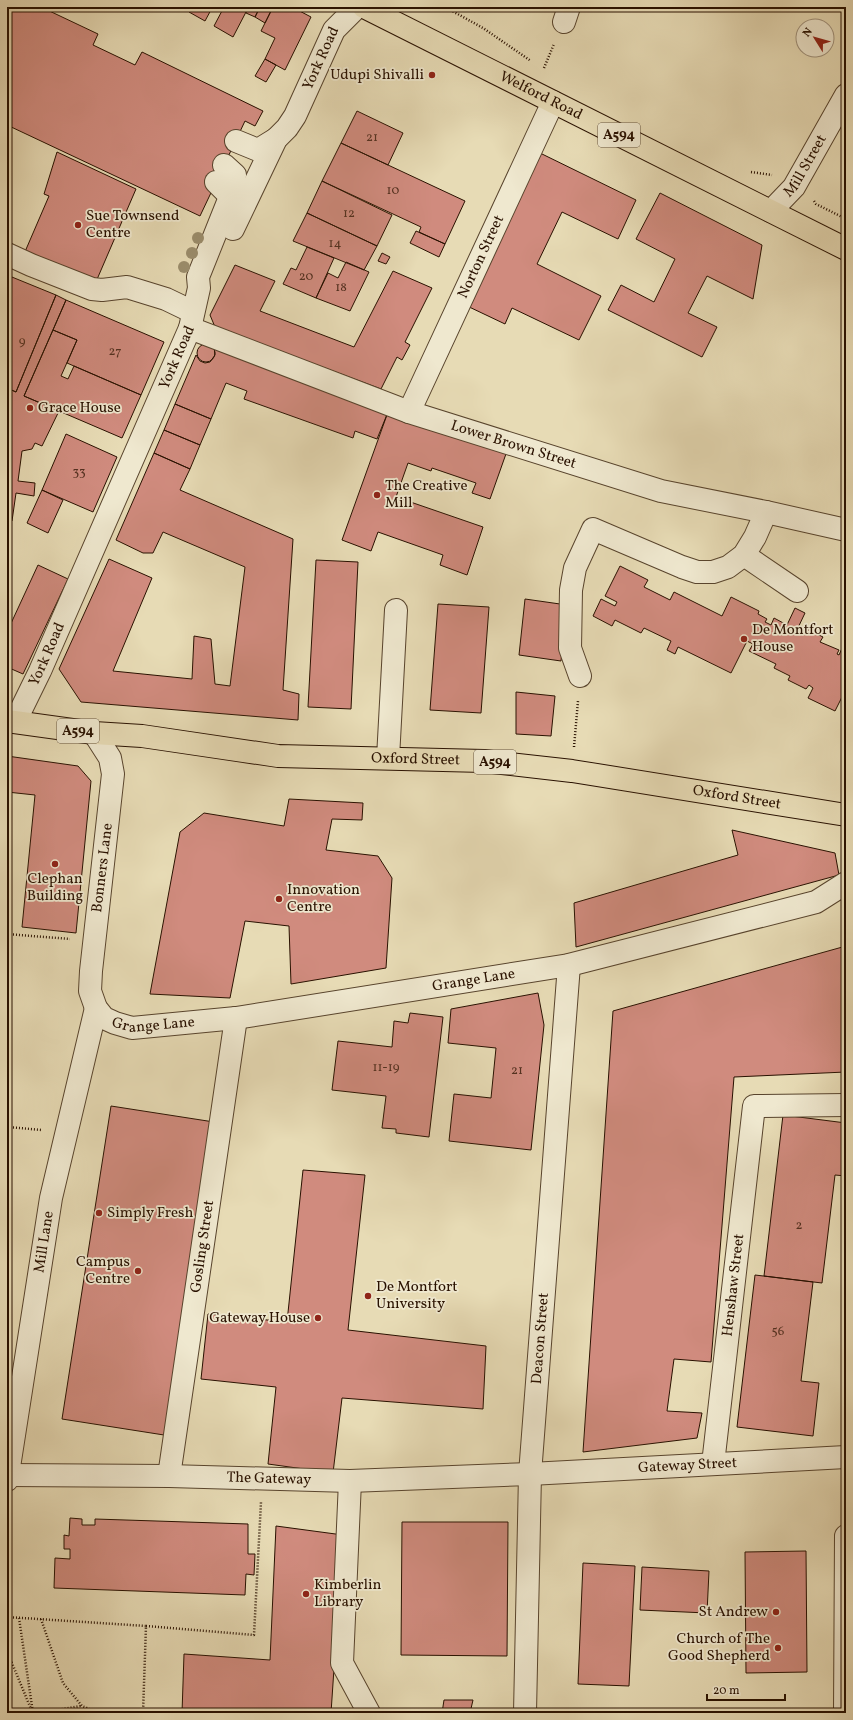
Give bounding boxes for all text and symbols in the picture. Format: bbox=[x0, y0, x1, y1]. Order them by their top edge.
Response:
north arrow bbox=[795, 18, 835, 58]
street label: York Road bbox=[298, 23, 345, 93]
text: N bbox=[800, 25, 817, 41]
place label: Udupi Shivalli bbox=[330, 65, 424, 86]
street label: Welford Road bbox=[496, 66, 586, 125]
marker: Udupi Shivalli bbox=[427, 70, 437, 80]
road number: A594 bbox=[598, 123, 640, 147]
house number: 21 bbox=[366, 129, 378, 147]
street label: Mill Street bbox=[779, 131, 832, 202]
house number: 10 bbox=[387, 182, 400, 200]
house number: 12 bbox=[343, 205, 355, 223]
place label: Sue Townsend Centre bbox=[86, 206, 179, 244]
street label: Norton Street bbox=[453, 212, 509, 302]
marker: Sue Townsend Centre bbox=[73, 220, 83, 230]
house number: 14 bbox=[329, 235, 342, 253]
house number: 20 bbox=[299, 268, 314, 286]
house number: 18 bbox=[335, 279, 347, 297]
street label: York Road bbox=[154, 322, 200, 393]
house number: 9 bbox=[19, 333, 26, 351]
house number: 27 bbox=[109, 343, 121, 361]
place label: Grace House bbox=[38, 398, 121, 419]
marker: Grace House bbox=[25, 403, 35, 413]
street label: Lower Brown Street bbox=[448, 415, 579, 474]
house number: 33 bbox=[72, 464, 86, 482]
place label: The Creative Mill bbox=[385, 476, 468, 514]
marker: The Creative Mill bbox=[372, 490, 382, 500]
street label: York Road bbox=[24, 619, 70, 690]
place label: De Montfort House bbox=[752, 620, 834, 658]
marker: De Montfort House bbox=[739, 634, 749, 644]
road number: A594 bbox=[57, 719, 99, 743]
street label: Oxford Street bbox=[371, 748, 460, 771]
road number: A594 bbox=[474, 750, 516, 774]
street label: Oxford Street bbox=[691, 780, 783, 815]
street label: Bonners Lane bbox=[87, 822, 119, 914]
marker: Clephan Building bbox=[50, 859, 60, 869]
place label: Clephan Building bbox=[27, 869, 84, 907]
place label: Innovation Centre bbox=[287, 880, 360, 918]
marker: Innovation Centre bbox=[274, 894, 284, 904]
street label: Grange Lane bbox=[431, 963, 517, 997]
street label: Grange Lane bbox=[109, 1012, 196, 1039]
house number: 11-19 bbox=[373, 1059, 400, 1077]
house number: 21 bbox=[511, 1062, 523, 1080]
street label: Gosling Street bbox=[185, 1199, 220, 1294]
place label: Simply Fresh bbox=[107, 1203, 193, 1224]
marker: Simply Fresh bbox=[94, 1208, 104, 1218]
street label: Mill Lane bbox=[29, 1209, 59, 1274]
house number: 2 bbox=[796, 1217, 803, 1235]
street label: Henshaw Street bbox=[717, 1233, 750, 1338]
place label: Campus Centre bbox=[76, 1252, 130, 1290]
marker: Campus Centre bbox=[133, 1266, 143, 1276]
place label: De Montfort University bbox=[376, 1277, 458, 1315]
marker: De Montfort University bbox=[363, 1291, 373, 1301]
street label: Deacon Street bbox=[526, 1292, 554, 1385]
place label: Gateway House bbox=[209, 1308, 310, 1329]
marker: Gateway House bbox=[313, 1313, 323, 1323]
house number: 56 bbox=[772, 1323, 785, 1341]
street label: Gateway Street bbox=[638, 1452, 738, 1479]
street label: The Gateway bbox=[226, 1467, 312, 1490]
place label: Kimberlin Library bbox=[314, 1575, 382, 1613]
marker: Kimberlin Library bbox=[301, 1589, 311, 1599]
place label: St Andrew bbox=[699, 1602, 768, 1623]
marker: St Andrew bbox=[771, 1607, 781, 1617]
place label: Church of The Good Shepherd bbox=[668, 1629, 770, 1667]
marker: Church of The Good Shepherd bbox=[773, 1643, 783, 1653]
scale bar bbox=[707, 1676, 785, 1702]
text: 20 m bbox=[713, 1683, 740, 1699]

